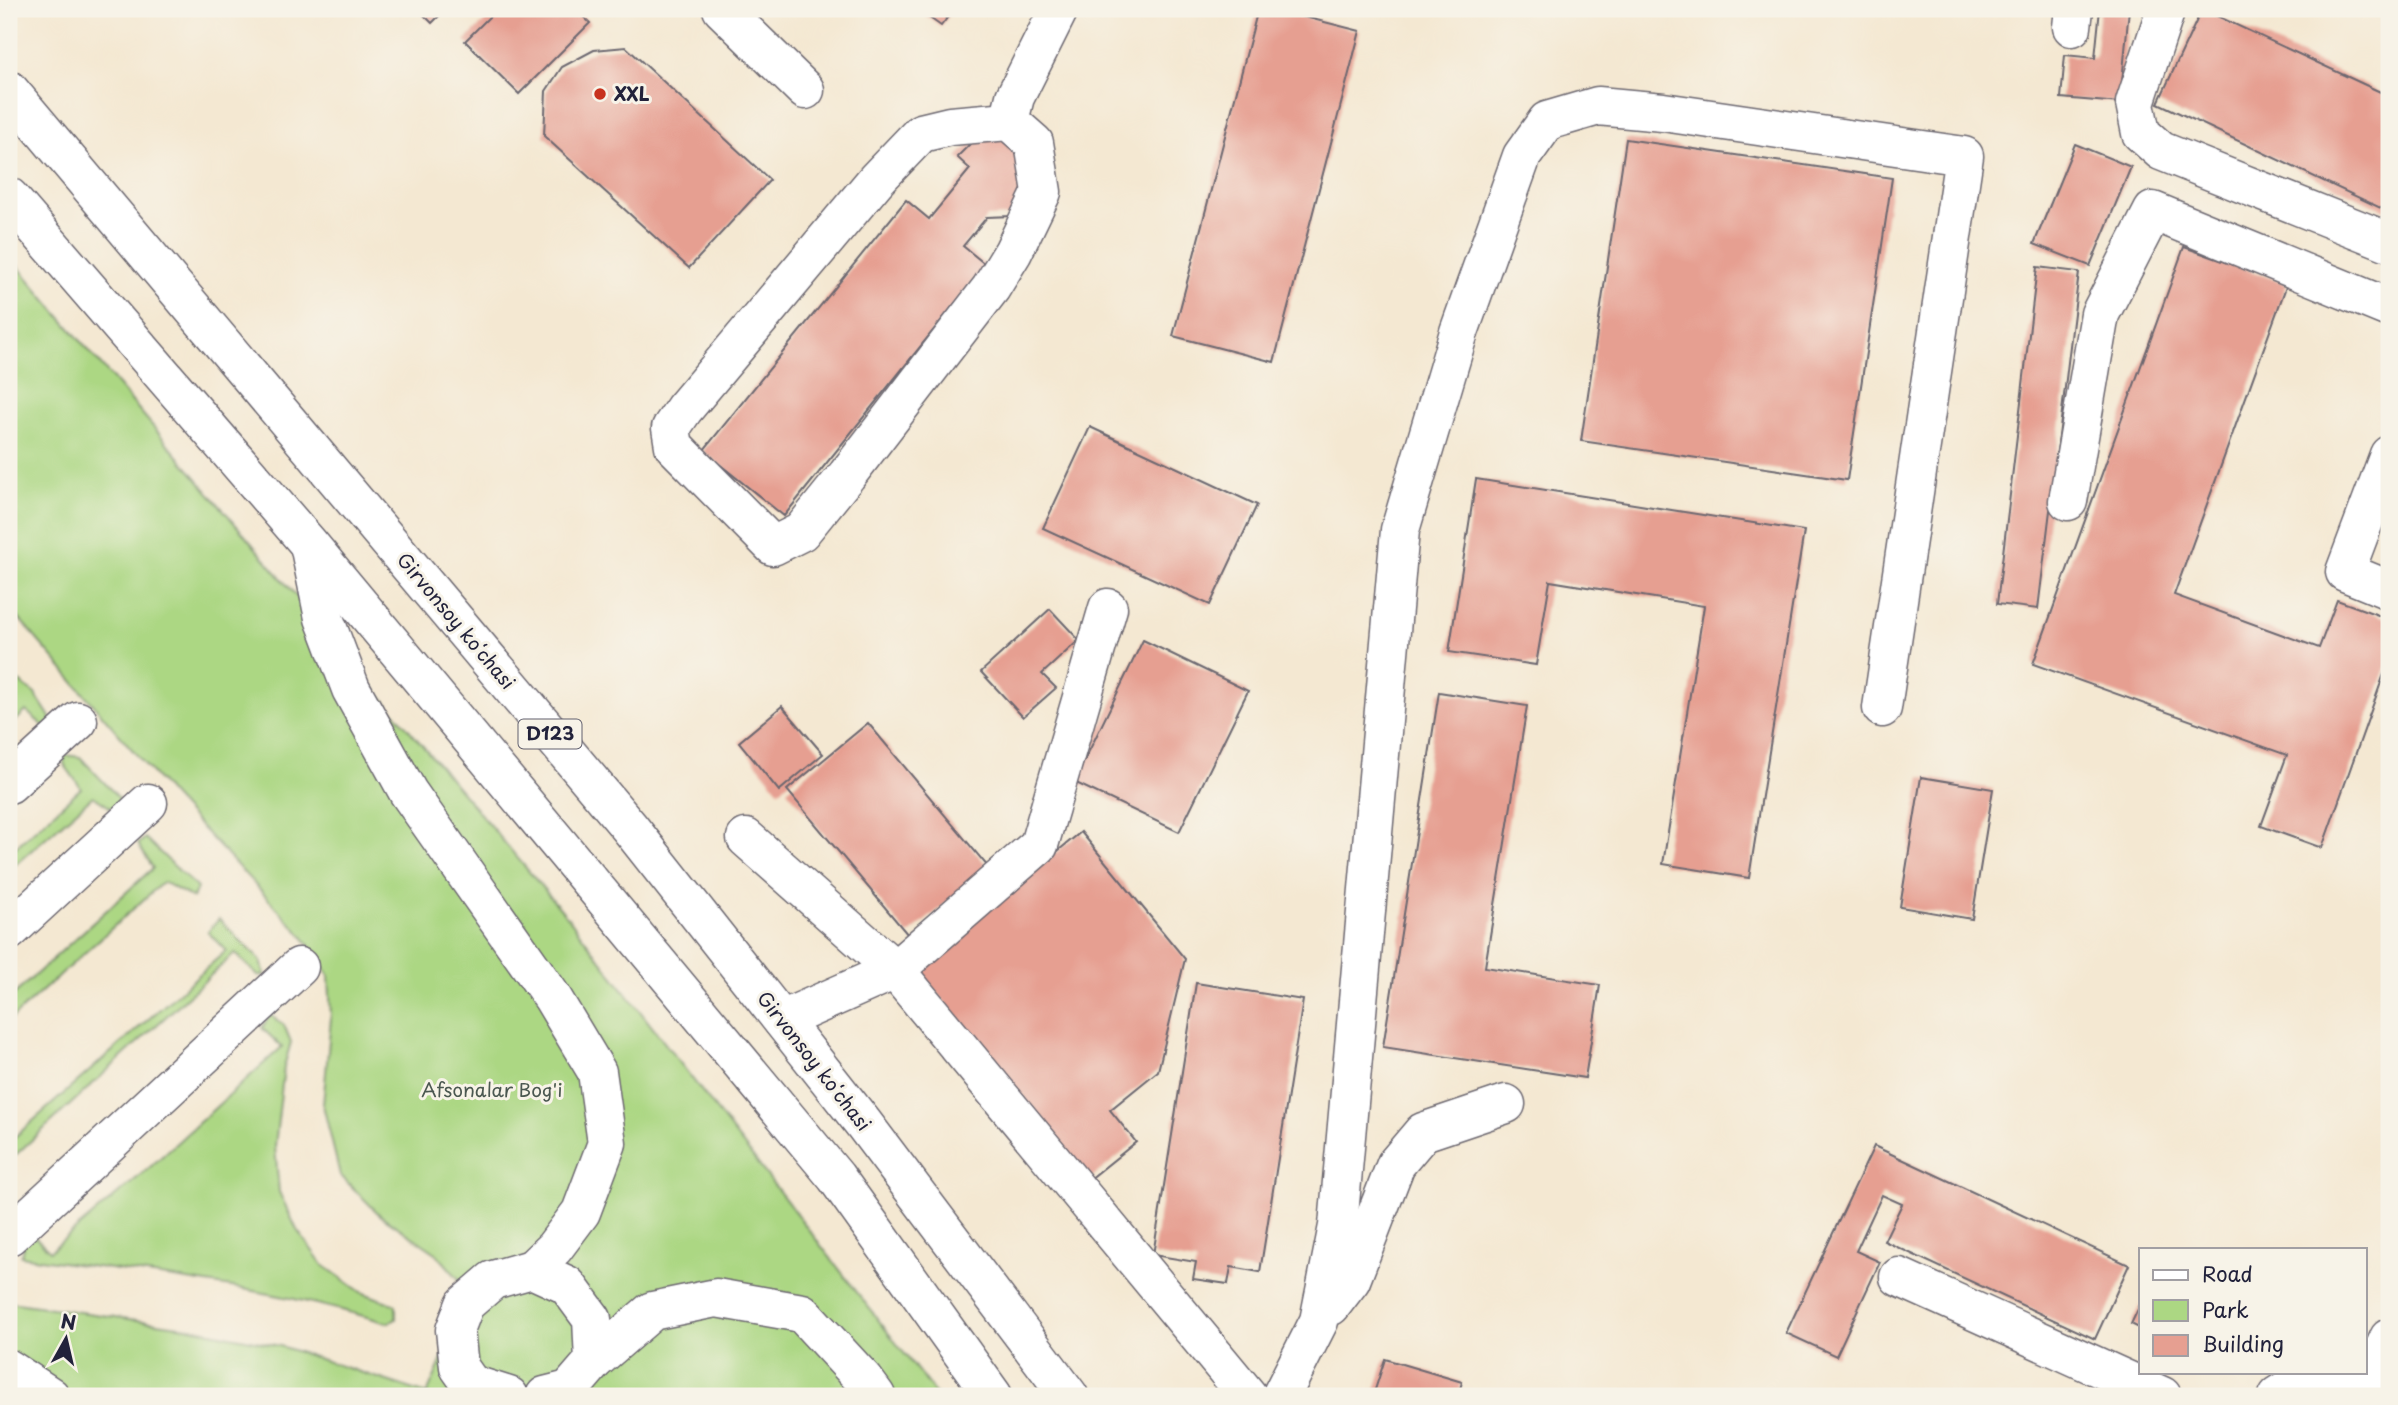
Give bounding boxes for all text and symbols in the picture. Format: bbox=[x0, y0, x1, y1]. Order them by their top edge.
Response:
place label: XXL bbox=[613, 79, 650, 107]
marker: XXL bbox=[592, 86, 608, 102]
street label: Girvonsoy koʻchasi bbox=[391, 546, 522, 695]
road number: D123 bbox=[518, 720, 582, 748]
street label: Girvonsoy koʻchasi bbox=[751, 984, 878, 1136]
park label: Afsonalar Bog'i bbox=[421, 1075, 563, 1103]
legend bbox=[2139, 1248, 2366, 1374]
text: Road bbox=[2202, 1257, 2253, 1289]
text: Park bbox=[2202, 1293, 2249, 1325]
north arrow bbox=[32, 1304, 102, 1374]
text: N bbox=[59, 1306, 78, 1336]
text: Building bbox=[2202, 1327, 2284, 1359]

